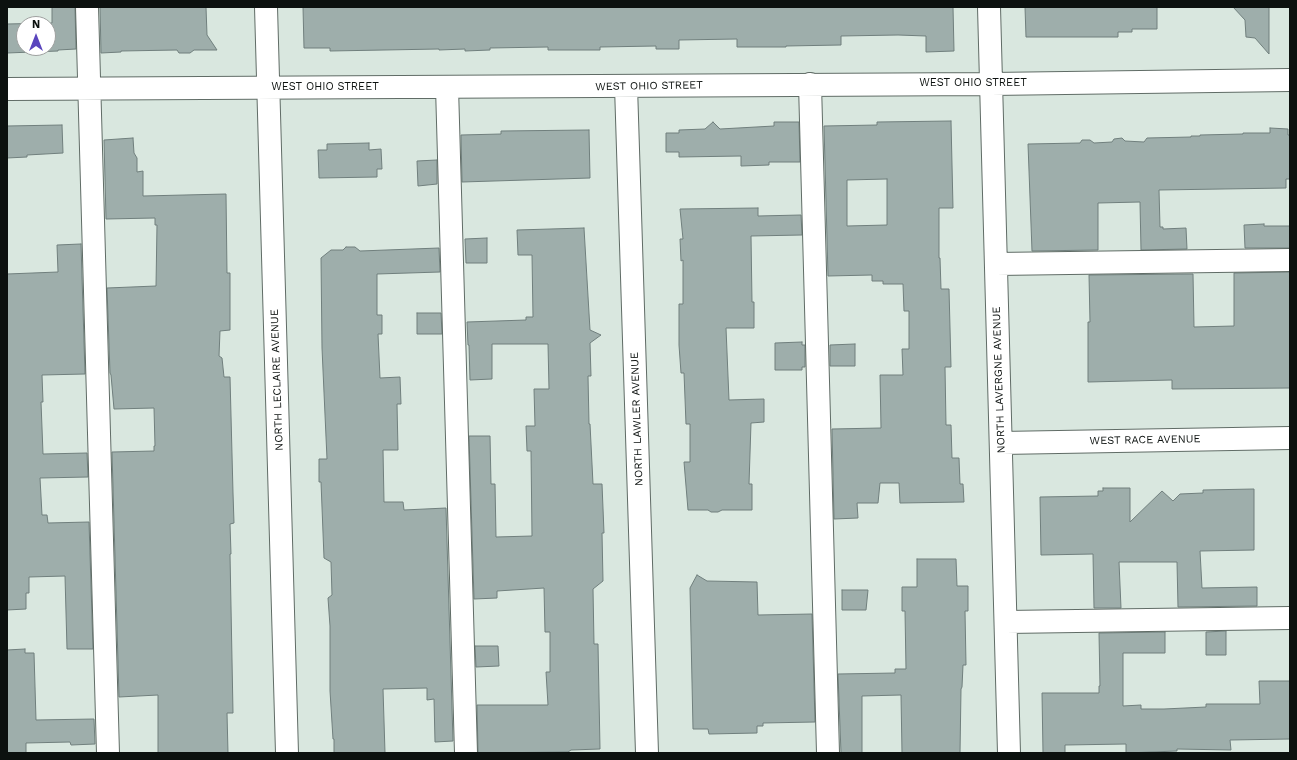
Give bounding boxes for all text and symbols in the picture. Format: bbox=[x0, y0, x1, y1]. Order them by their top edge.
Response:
north arrow bbox=[16, 16, 56, 56]
text: N bbox=[32, 18, 40, 31]
street label: WEST OHIO STREET bbox=[919, 76, 1027, 90]
street label: WEST OHIO STREET bbox=[595, 78, 703, 94]
street label: WEST OHIO STREET bbox=[271, 80, 379, 94]
street label: NORTH LAVERGNE AVENUE bbox=[990, 306, 1008, 454]
street label: NORTH LECLAIRE AVENUE bbox=[268, 309, 286, 451]
street label: NORTH LAWLER AVENUE bbox=[628, 352, 646, 486]
street label: WEST RACE AVENUE bbox=[1089, 432, 1201, 448]

